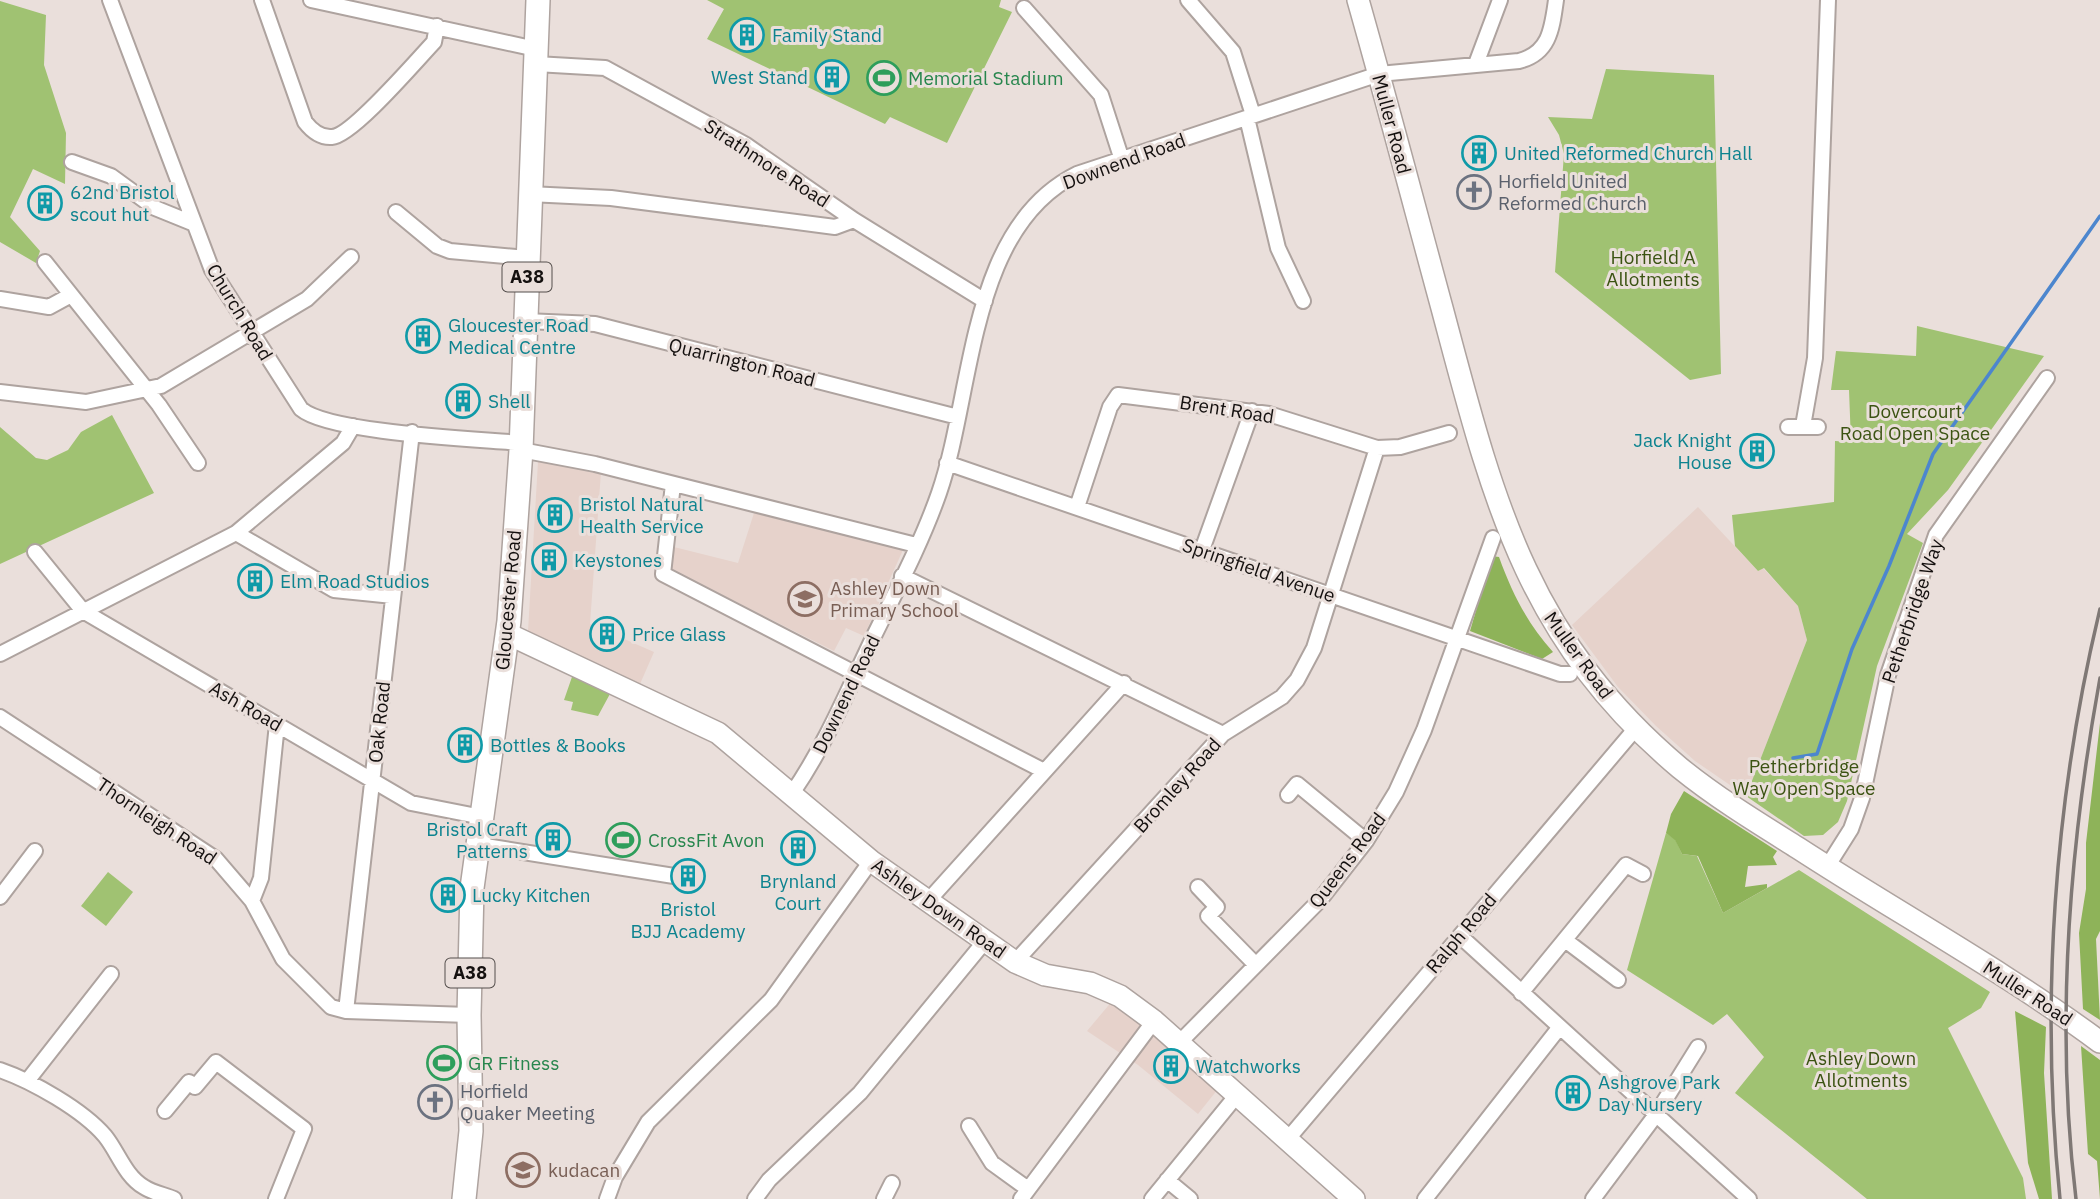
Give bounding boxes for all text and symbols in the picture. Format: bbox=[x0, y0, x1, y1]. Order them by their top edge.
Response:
building icon: Family Stand bbox=[728, 16, 766, 54]
place label: Family Stand bbox=[772, 23, 882, 47]
building icon: West Stand bbox=[813, 58, 851, 96]
sports icon: Memorial Stadium bbox=[865, 59, 903, 97]
place label: West Stand bbox=[711, 65, 808, 89]
place label: Memorial Stadium bbox=[908, 66, 1064, 90]
street label: Muller Road bbox=[1367, 72, 1417, 176]
street label: Strathmore Road bbox=[700, 113, 834, 213]
street label: Downend Road bbox=[1059, 128, 1189, 194]
building icon: United Reformed Church Hall bbox=[1460, 134, 1498, 172]
place label: United Reformed Church Hall bbox=[1504, 141, 1752, 165]
place label: Horfield United Reformed Church bbox=[1498, 169, 1647, 215]
church icon: Horfield United Reformed Church bbox=[1455, 173, 1493, 211]
place label: 62nd Bristol scout hut bbox=[70, 180, 175, 226]
building icon: 62nd Bristol scout hut bbox=[26, 184, 64, 222]
park label: Horfield A Allotments bbox=[1606, 245, 1700, 291]
street label: Church Road bbox=[202, 259, 278, 365]
road number: A38 bbox=[503, 262, 552, 292]
place label: Gloucester Road Medical Centre bbox=[448, 313, 589, 359]
building icon: Gloucester Road Medical Centre bbox=[404, 317, 442, 355]
street label: Quarrington Road bbox=[666, 332, 818, 392]
building icon: Shell bbox=[444, 382, 482, 420]
place label: Shell bbox=[488, 389, 531, 413]
street label: Brent Road bbox=[1178, 390, 1276, 428]
park label: Dovercourt Road Open Space bbox=[1840, 399, 1990, 445]
place label: Jack Knight House bbox=[1633, 428, 1732, 474]
building icon: Jack Knight House bbox=[1738, 432, 1776, 470]
place label: Bristol Natural Health Service bbox=[580, 492, 704, 538]
building icon: Bristol Natural Health Service bbox=[536, 496, 574, 534]
street label: Gloucester Road bbox=[490, 529, 526, 671]
street label: Springfield Avenue bbox=[1179, 533, 1339, 607]
street label: Petherbridge Way bbox=[1876, 535, 1948, 686]
building icon: Keystones bbox=[530, 541, 568, 579]
place label: Keystones bbox=[574, 548, 662, 572]
building icon: Elm Road Studios bbox=[236, 562, 274, 600]
place label: Elm Road Studios bbox=[280, 569, 430, 593]
place label: Ashley Down Primary School bbox=[830, 576, 959, 622]
school or university icon: Ashley Down Primary School bbox=[786, 580, 824, 618]
street label: Muller Road bbox=[1539, 607, 1619, 703]
building icon: Price Glass bbox=[588, 615, 626, 653]
place label: Price Glass bbox=[632, 622, 726, 646]
street label: Downend Road bbox=[807, 631, 885, 757]
street label: Ash Road bbox=[205, 676, 287, 736]
street label: Oak Road bbox=[363, 680, 395, 764]
building icon: Bottles & Books bbox=[446, 726, 484, 764]
place label: Bottles & Books bbox=[490, 733, 626, 757]
street label: Bromley Road bbox=[1128, 733, 1226, 837]
park label: Petherbridge Way Open Space bbox=[1732, 754, 1876, 800]
street label: Thornleigh Road bbox=[93, 772, 221, 870]
street label: Queens Road bbox=[1303, 808, 1391, 912]
place label: Bristol Craft Patterns bbox=[426, 817, 528, 863]
building icon: Bristol Craft Patterns bbox=[534, 821, 572, 859]
sports icon: CrossFit Avon bbox=[604, 821, 642, 859]
place label: CrossFit Avon bbox=[648, 828, 765, 852]
building icon: Brynland Court bbox=[779, 829, 817, 867]
street label: Ashley Down Road bbox=[867, 853, 1011, 963]
building icon: Bristol BJJ Academy bbox=[669, 857, 707, 895]
place label: Brynland Court bbox=[760, 869, 836, 915]
building icon: Lucky Kitchen bbox=[429, 876, 467, 914]
place label: Lucky Kitchen bbox=[472, 883, 591, 907]
street label: Ralph Road bbox=[1421, 888, 1501, 978]
place label: Bristol BJJ Academy bbox=[630, 897, 746, 943]
street label: Muller Road bbox=[1979, 955, 2077, 1031]
road number: A38 bbox=[446, 958, 494, 988]
sports icon: GR Fitness bbox=[425, 1044, 463, 1082]
park label: Ashley Down Allotments bbox=[1806, 1046, 1916, 1092]
building icon: Watchworks bbox=[1152, 1047, 1190, 1085]
place label: GR Fitness bbox=[468, 1051, 560, 1075]
place label: Watchworks bbox=[1196, 1054, 1301, 1078]
place label: Ashgrove Park Day Nursery bbox=[1598, 1070, 1720, 1116]
building icon: Ashgrove Park Day Nursery bbox=[1554, 1074, 1592, 1112]
place label: Horfield Quaker Meeting bbox=[460, 1079, 595, 1125]
church icon: Horfield Quaker Meeting bbox=[416, 1083, 454, 1121]
school or university icon: kudacan bbox=[504, 1151, 542, 1189]
place label: kudacan bbox=[548, 1158, 620, 1182]

